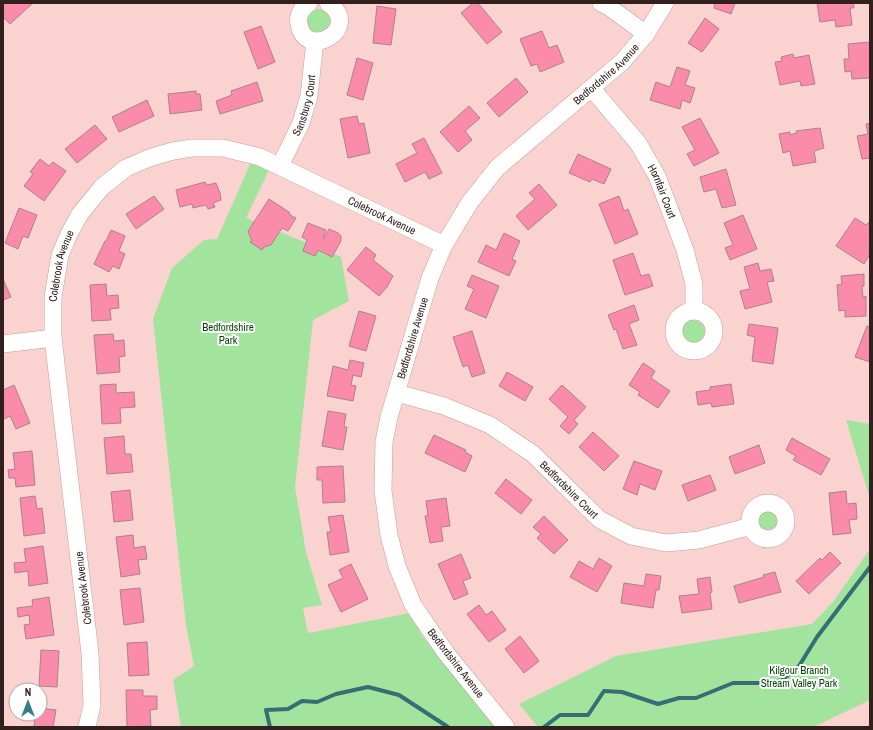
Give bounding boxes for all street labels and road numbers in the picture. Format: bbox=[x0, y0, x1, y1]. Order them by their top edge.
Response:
street label: Bedfordshire Avenue bbox=[570, 41, 642, 107]
street label: Sansbury Court bbox=[289, 73, 318, 138]
street label: Hornfair Court bbox=[645, 162, 680, 221]
street label: Colebrook Avenue bbox=[346, 193, 418, 238]
street label: Colebrook Avenue bbox=[46, 227, 77, 302]
street label: Bedfordshire Avenue bbox=[394, 296, 431, 380]
street label: Bedfordshire Court bbox=[537, 458, 602, 522]
street label: Colebrook Avenue bbox=[72, 551, 94, 625]
street label: Bedfordshire Avenue bbox=[425, 626, 487, 700]

